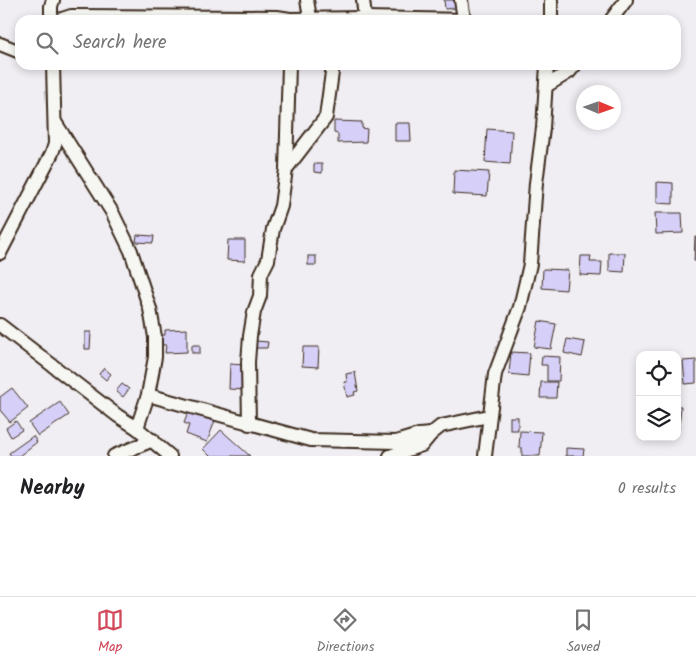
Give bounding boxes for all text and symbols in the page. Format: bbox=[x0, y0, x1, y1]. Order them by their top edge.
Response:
search box bbox=[15, 15, 681, 70]
text: Search here bbox=[73, 28, 167, 58]
icon: search bbox=[33, 29, 61, 57]
north arrow bbox=[576, 85, 621, 130]
map controls bbox=[636, 351, 681, 441]
button: locate bbox=[636, 351, 681, 396]
button: layers bbox=[636, 396, 681, 441]
text: Nearby bbox=[20, 472, 85, 505]
text: 0 results bbox=[618, 476, 676, 501]
tab: Map bbox=[96, 606, 124, 658]
tab: Directions bbox=[316, 606, 374, 658]
tab: Saved bbox=[567, 606, 600, 658]

